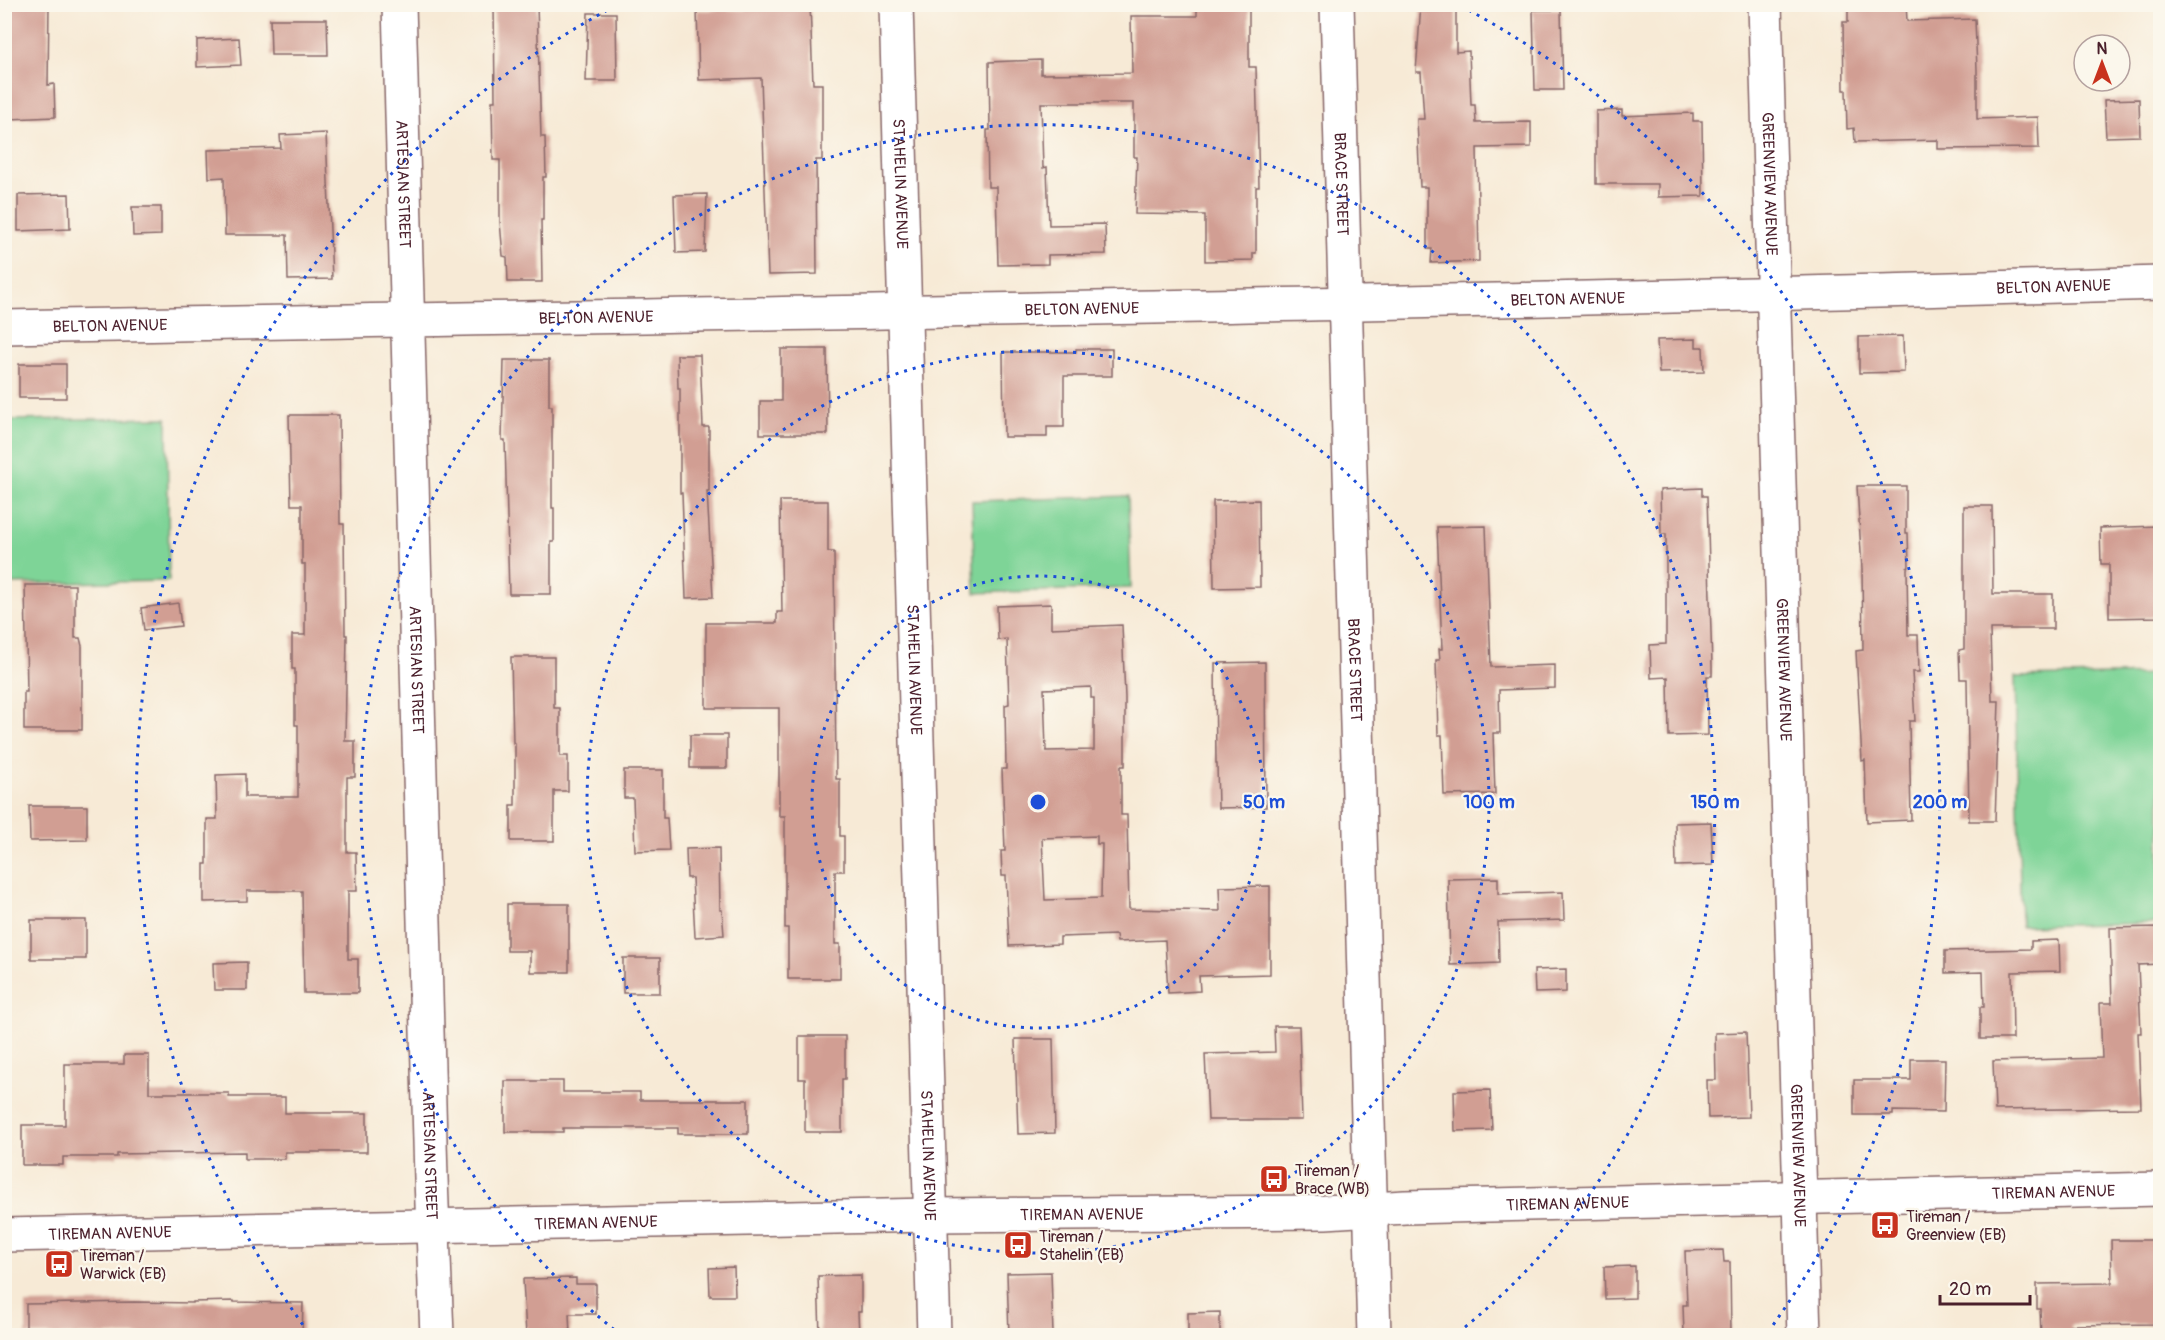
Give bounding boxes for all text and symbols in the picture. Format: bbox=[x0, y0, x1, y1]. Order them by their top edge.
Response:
north arrow bbox=[2072, 33, 2132, 93]
text: N bbox=[2097, 39, 2108, 59]
street label: GREENVIEW AVENUE bbox=[1757, 112, 1781, 256]
street label: STAHELIN AVENUE bbox=[888, 118, 912, 250]
street label: ARTESIAN STREET bbox=[391, 119, 415, 249]
street label: BRACE STREET bbox=[1330, 132, 1352, 236]
street label: BELTON AVENUE bbox=[1996, 275, 2111, 299]
street label: BELTON AVENUE bbox=[1510, 288, 1625, 311]
street label: BELTON AVENUE bbox=[1024, 298, 1139, 320]
street label: BELTON AVENUE bbox=[538, 307, 654, 329]
street label: BELTON AVENUE bbox=[52, 315, 168, 337]
street label: GREENVIEW AVENUE bbox=[1771, 598, 1796, 742]
street label: STAHELIN AVENUE bbox=[902, 604, 926, 735]
street label: ARTESIAN STREET bbox=[404, 605, 428, 734]
street label: BRACE STREET bbox=[1343, 618, 1366, 722]
text: 50 m bbox=[1243, 791, 1285, 814]
text: 100 m bbox=[1463, 791, 1515, 814]
text: 150 m bbox=[1691, 791, 1740, 814]
text: 200 m bbox=[1913, 791, 1967, 814]
centre of rings bbox=[1028, 792, 1048, 812]
street label: GREENVIEW AVENUE bbox=[1786, 1083, 1810, 1228]
street label: STAHELIN AVENUE bbox=[916, 1090, 940, 1221]
street label: ARTESIAN STREET bbox=[418, 1091, 442, 1220]
place label: Tireman / Brace (WB) bbox=[1295, 1161, 1370, 1199]
bus stop icon: Tireman / Brace (WB) bbox=[1258, 1163, 1290, 1195]
street label: TIREMAN AVENUE bbox=[1991, 1181, 2115, 1204]
street label: TIREMAN AVENUE bbox=[1506, 1193, 1630, 1216]
street label: TIREMAN AVENUE bbox=[1020, 1204, 1144, 1225]
place label: Tireman / Greenview (EB) bbox=[1906, 1207, 2007, 1245]
bus stop icon: Tireman / Greenview (EB) bbox=[1869, 1209, 1901, 1241]
street label: TIREMAN AVENUE bbox=[534, 1212, 658, 1235]
street label: TIREMAN AVENUE bbox=[48, 1222, 172, 1245]
place label: Tireman / Stahelin (EB) bbox=[1039, 1227, 1125, 1265]
bus stop icon: Tireman / Stahelin (EB) bbox=[1002, 1229, 1034, 1261]
place label: Tireman / Warwick (EB) bbox=[80, 1246, 167, 1284]
bus stop icon: Tireman / Warwick (EB) bbox=[43, 1248, 75, 1280]
scale bar bbox=[1940, 1268, 2030, 1306]
text: 20 m bbox=[1949, 1278, 1991, 1301]

